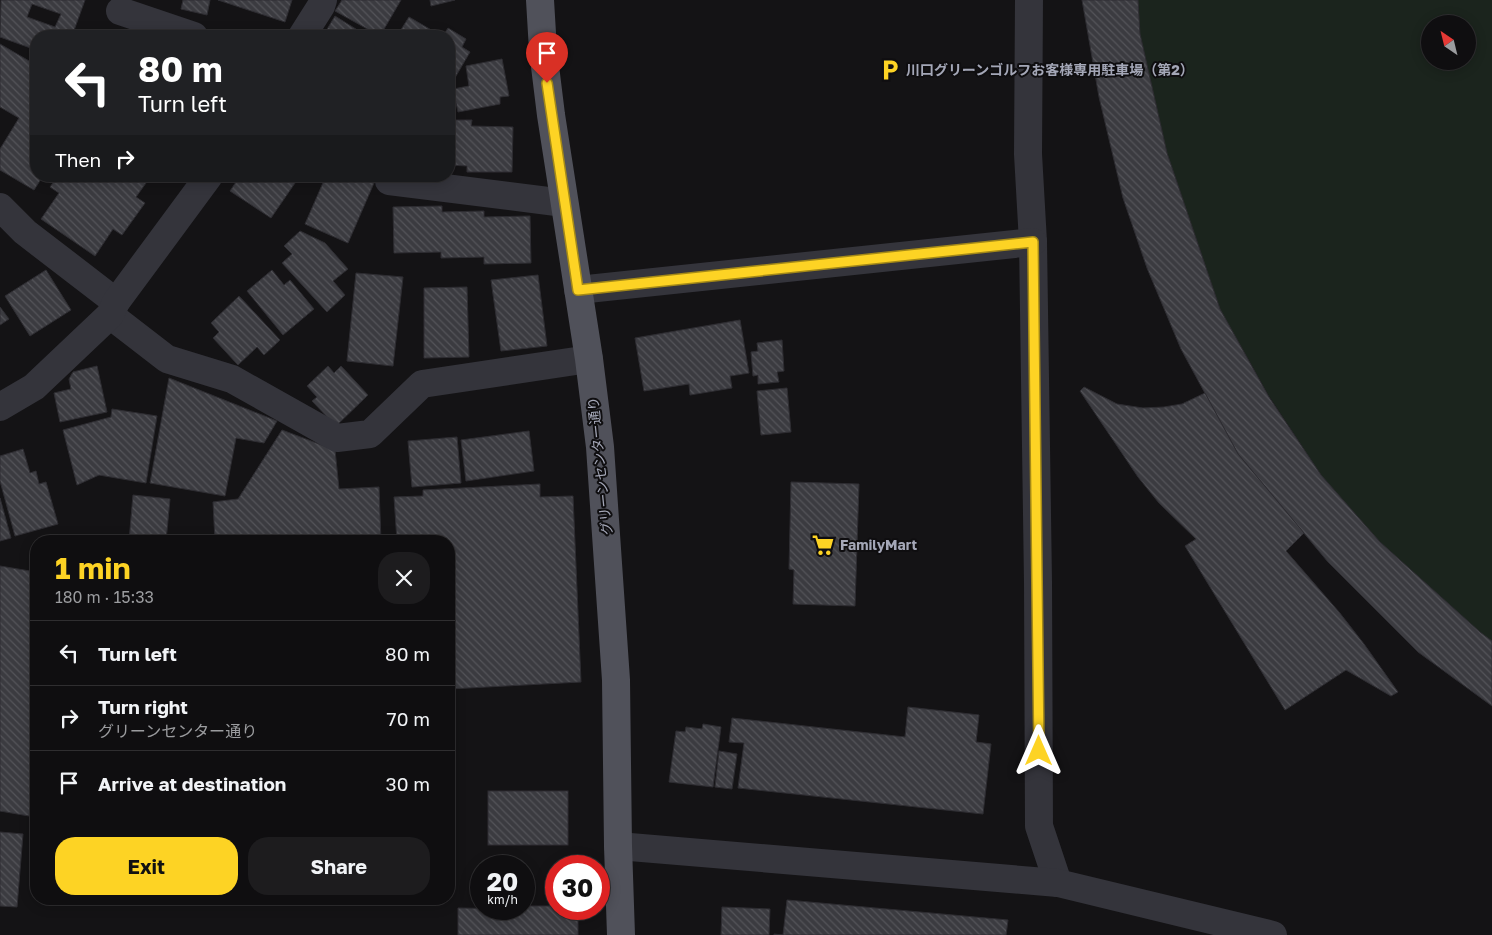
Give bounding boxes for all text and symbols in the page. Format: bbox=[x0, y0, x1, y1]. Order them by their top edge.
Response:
north arrow bbox=[1421, 15, 1476, 70]
map controls bbox=[1421, 15, 1476, 70]
pin bbox=[526, 32, 568, 83]
icon: arrive bbox=[533, 39, 561, 67]
text: 80 m bbox=[138, 48, 223, 90]
icon: left bbox=[55, 50, 120, 115]
parking icon: 川口グリーンゴルフお客様専用駐車場（第2） bbox=[877, 57, 903, 83]
place label: 川口グリーンゴルフお客様専用駐車場（第2） bbox=[906, 61, 1194, 78]
text: Turn left bbox=[138, 90, 227, 117]
icon: right bbox=[111, 145, 139, 173]
text: Then bbox=[55, 148, 101, 171]
street label: グリーンセンター通り bbox=[584, 396, 615, 536]
supermarket icon: FamilyMart bbox=[810, 532, 836, 558]
place label: FamilyMart bbox=[840, 536, 917, 553]
text: 1 min bbox=[55, 550, 131, 586]
button: close bbox=[378, 552, 430, 604]
text: 180 m · 15:33 bbox=[55, 587, 154, 607]
icon: left bbox=[55, 639, 83, 667]
text: Turn left bbox=[98, 642, 177, 665]
text: 80 m bbox=[385, 642, 430, 665]
text: Turn right bbox=[98, 695, 188, 718]
icon: right bbox=[55, 704, 83, 732]
text: 70 m bbox=[387, 707, 430, 730]
text: グリーンセンター通り bbox=[98, 721, 257, 741]
position arrow bbox=[1012, 724, 1064, 776]
icon: arrive bbox=[55, 769, 83, 797]
text: Arrive at destination bbox=[98, 772, 286, 795]
text: 30 m bbox=[386, 772, 430, 795]
button: Exit bbox=[55, 837, 238, 895]
button: Share bbox=[248, 837, 430, 895]
speed limit sign: 30 bbox=[545, 855, 610, 920]
text: 20 bbox=[487, 866, 518, 897]
text: km/h bbox=[487, 892, 518, 907]

